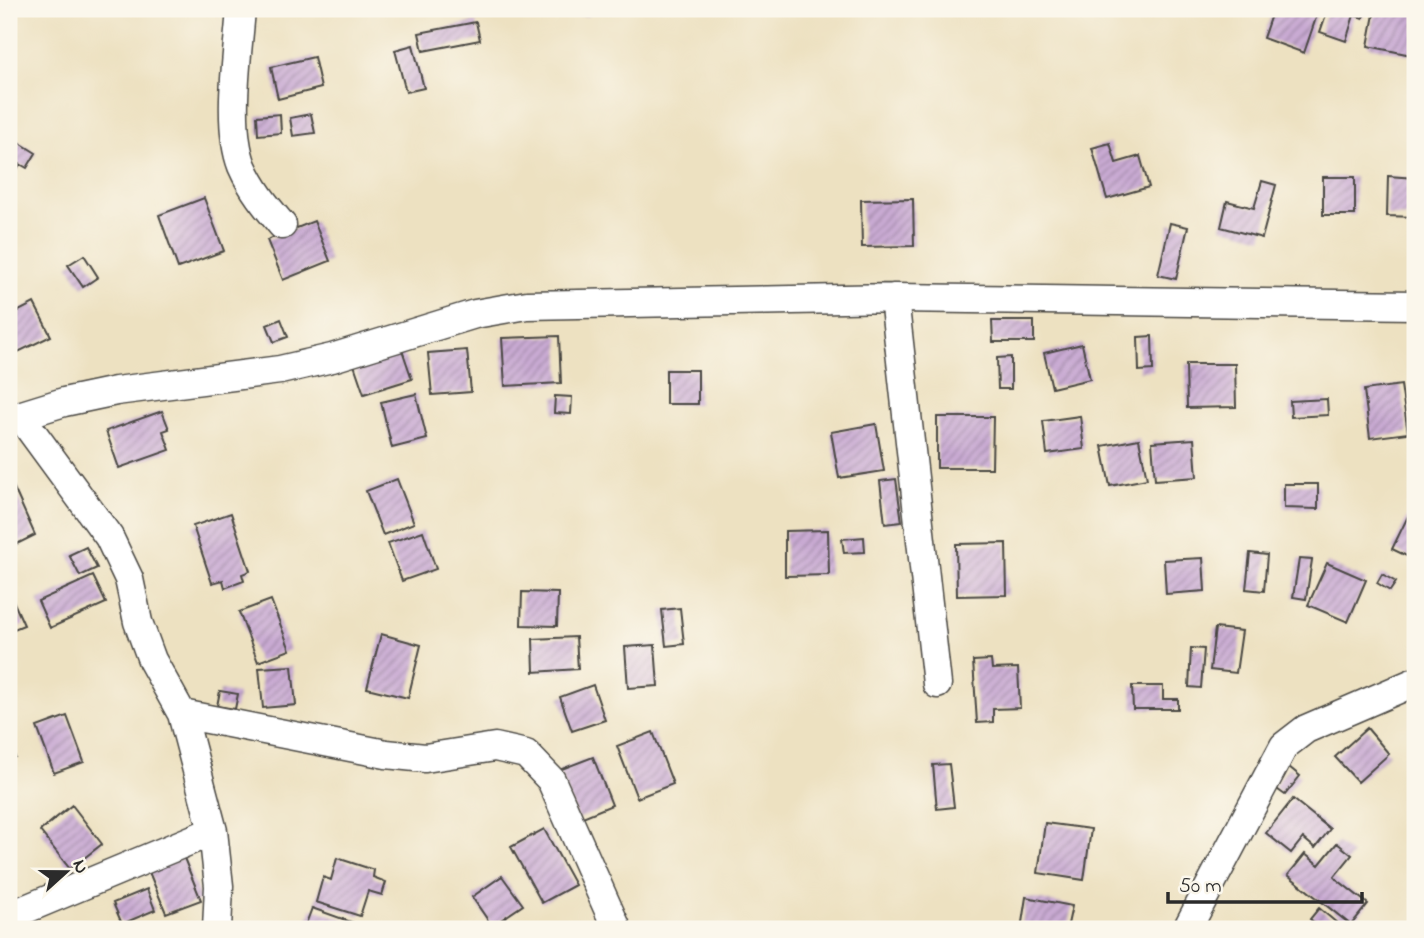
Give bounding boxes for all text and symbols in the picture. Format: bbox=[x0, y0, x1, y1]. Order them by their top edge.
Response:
north arrow bbox=[32, 836, 102, 906]
text: N bbox=[65, 856, 95, 878]
scale bar bbox=[1168, 861, 1363, 905]
text: 50 m bbox=[1179, 872, 1222, 902]

